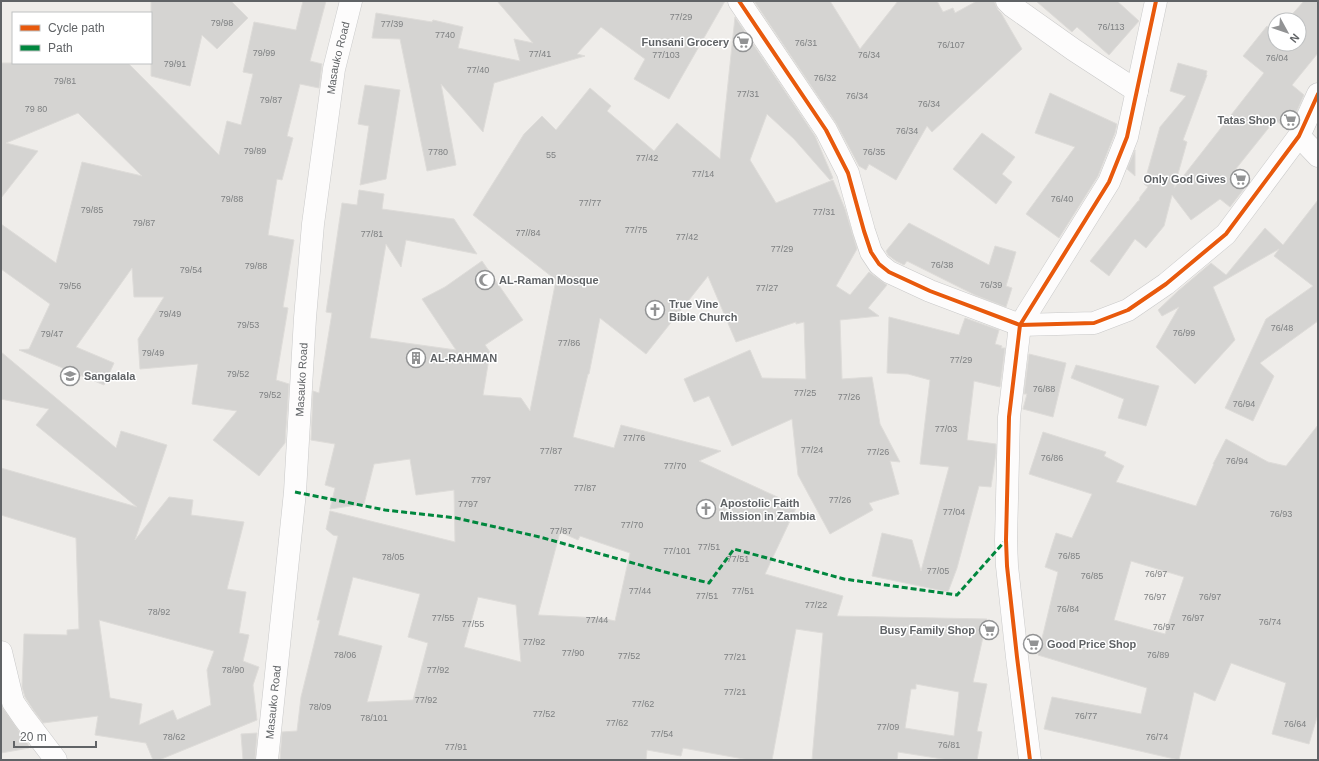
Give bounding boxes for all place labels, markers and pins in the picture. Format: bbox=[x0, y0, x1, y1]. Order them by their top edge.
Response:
supermarket icon: Funsani Grocery bbox=[732, 31, 754, 53]
place label: Funsani Grocery bbox=[642, 36, 730, 48]
supermarket icon: Tatas Shop bbox=[1279, 109, 1301, 131]
place label: Tatas Shop bbox=[1218, 114, 1276, 126]
supermarket icon: Only God Gives bbox=[1229, 168, 1251, 190]
place label: Only God Gives bbox=[1143, 173, 1226, 185]
mosque icon: AL-Raman Mosque bbox=[474, 269, 496, 291]
place label: AL-Raman Mosque bbox=[499, 274, 599, 286]
place label: True Vine Bible Church bbox=[669, 298, 738, 323]
church icon: True Vine Bible Church bbox=[644, 299, 666, 321]
building icon: AL-RAHMAN bbox=[405, 347, 427, 369]
place label: AL-RAHMAN bbox=[430, 352, 497, 364]
school or university icon: Sangalala bbox=[59, 365, 81, 387]
place label: Sangalala bbox=[84, 370, 136, 382]
place label: Apostolic Faith Mission in Zambia bbox=[720, 497, 816, 522]
church icon: Apostolic Faith Mission in Zambia bbox=[695, 498, 717, 520]
supermarket icon: Busy Family Shop bbox=[978, 619, 1000, 641]
place label: Busy Family Shop bbox=[880, 624, 975, 636]
supermarket icon: Good Price Shop bbox=[1022, 633, 1044, 655]
place label: Good Price Shop bbox=[1047, 638, 1137, 650]

